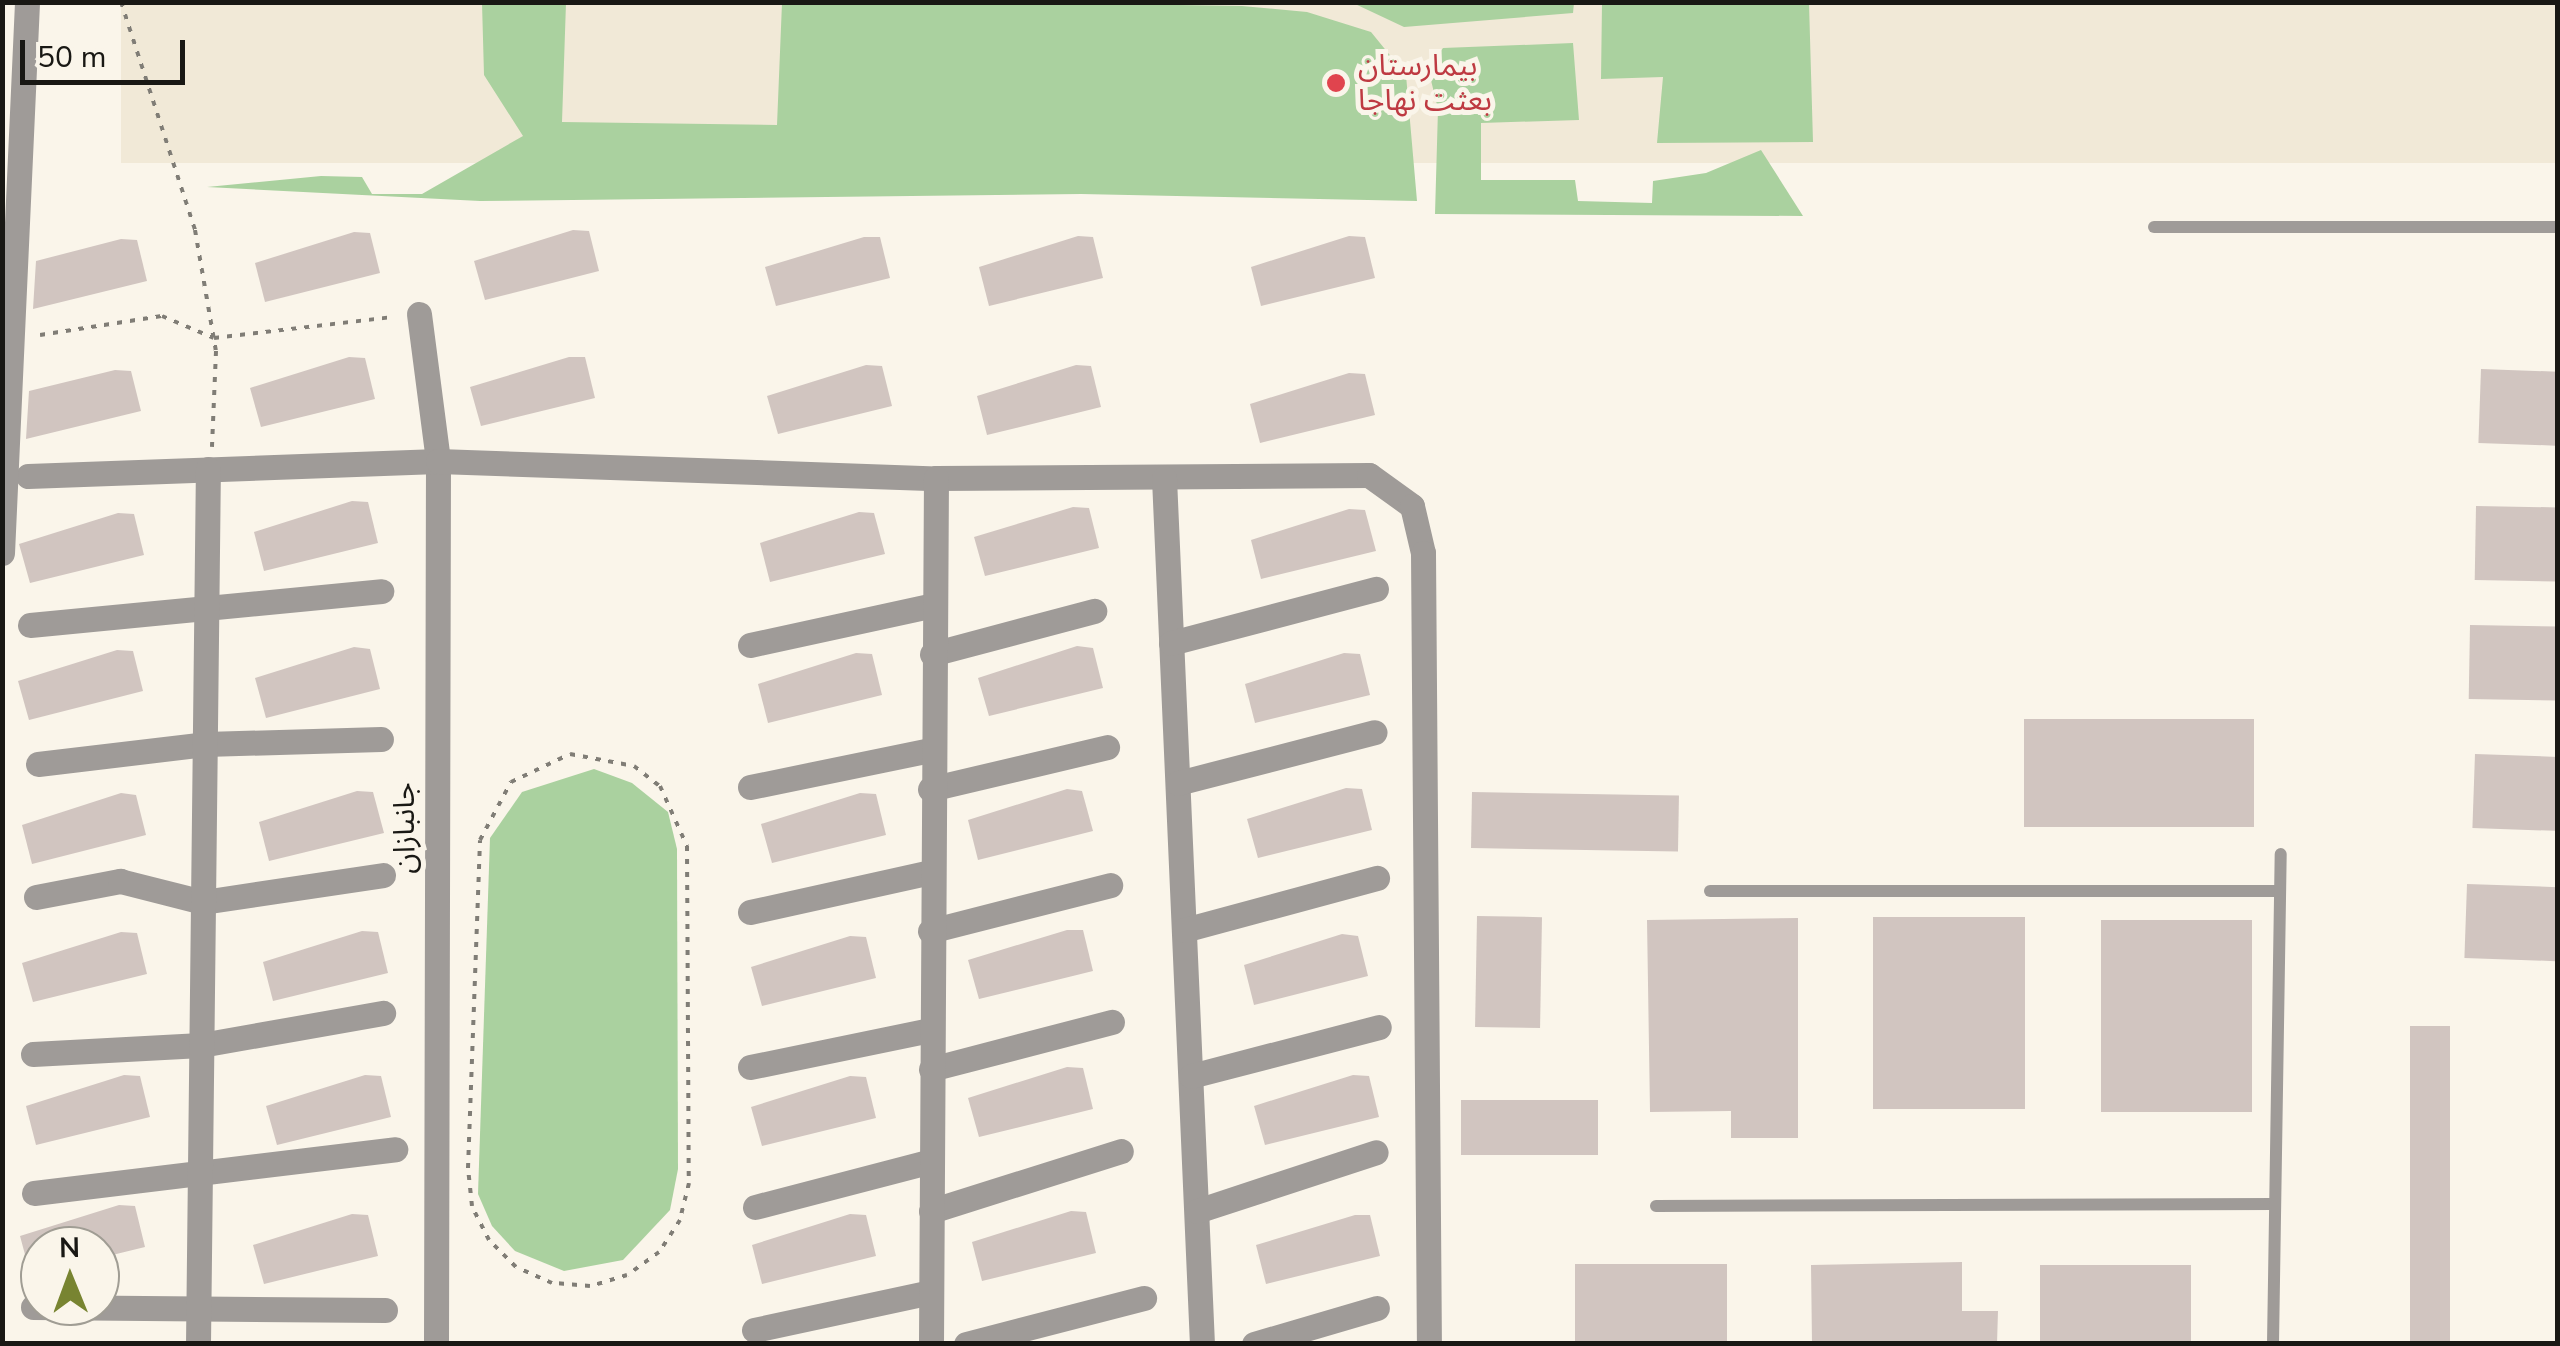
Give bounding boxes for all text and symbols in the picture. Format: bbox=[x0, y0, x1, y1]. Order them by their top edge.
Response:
scale bar bbox=[25, 20, 190, 82]
text: 50 m bbox=[37, 37, 106, 78]
place label: بیمارستان بعثت نهاجا bbox=[1358, 48, 1492, 118]
marker: بیمارستان بعثت نهاجا bbox=[1323, 70, 1349, 96]
street label: جانبازان bbox=[387, 782, 423, 874]
north arrow bbox=[20, 1226, 120, 1326]
text: N bbox=[59, 1229, 80, 1267]

